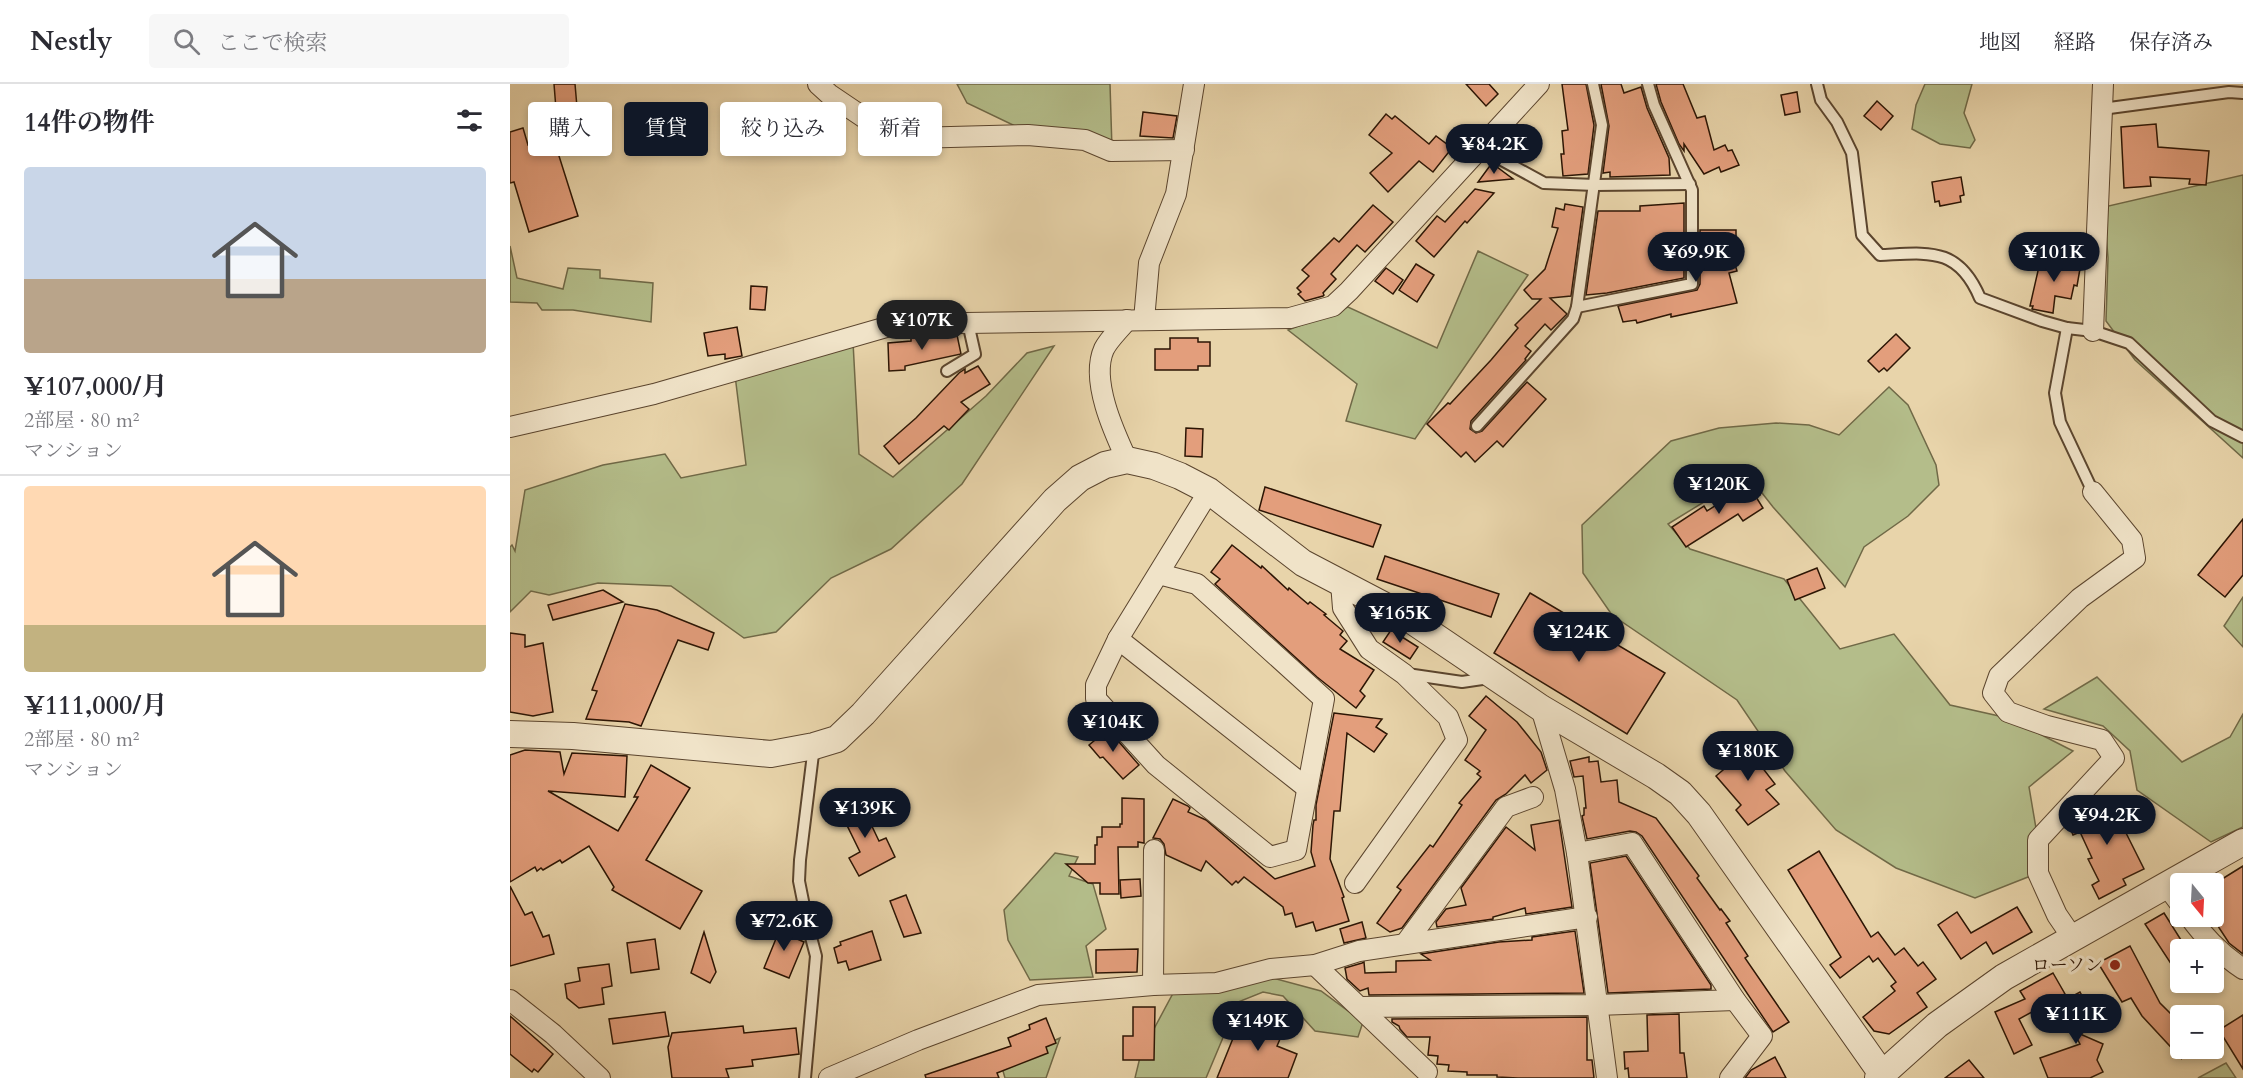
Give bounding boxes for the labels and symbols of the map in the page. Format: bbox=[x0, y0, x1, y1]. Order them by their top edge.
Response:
pin: ¥84.2K bbox=[1445, 124, 1543, 175]
pin: ¥69.9K bbox=[1647, 232, 1745, 283]
pin: ¥101K bbox=[2012, 232, 2096, 283]
pin: ¥107K bbox=[880, 300, 964, 351]
pin: ¥120K bbox=[1677, 464, 1761, 515]
pin: ¥165K bbox=[1358, 593, 1442, 644]
pin: ¥124K bbox=[1537, 612, 1621, 663]
pin: ¥104K bbox=[1071, 702, 1155, 753]
pin: ¥180K bbox=[1706, 731, 1790, 782]
pin: ¥139K bbox=[823, 788, 907, 839]
pin: ¥94.2K bbox=[2058, 795, 2156, 846]
north arrow bbox=[2170, 873, 2224, 927]
pin: ¥72.6K bbox=[735, 901, 833, 952]
place label: ローソン bbox=[2032, 953, 2103, 978]
marker: ローソン bbox=[2108, 958, 2122, 972]
pin: ¥111K bbox=[2034, 994, 2118, 1045]
pin: ¥149K bbox=[1216, 1001, 1300, 1052]

